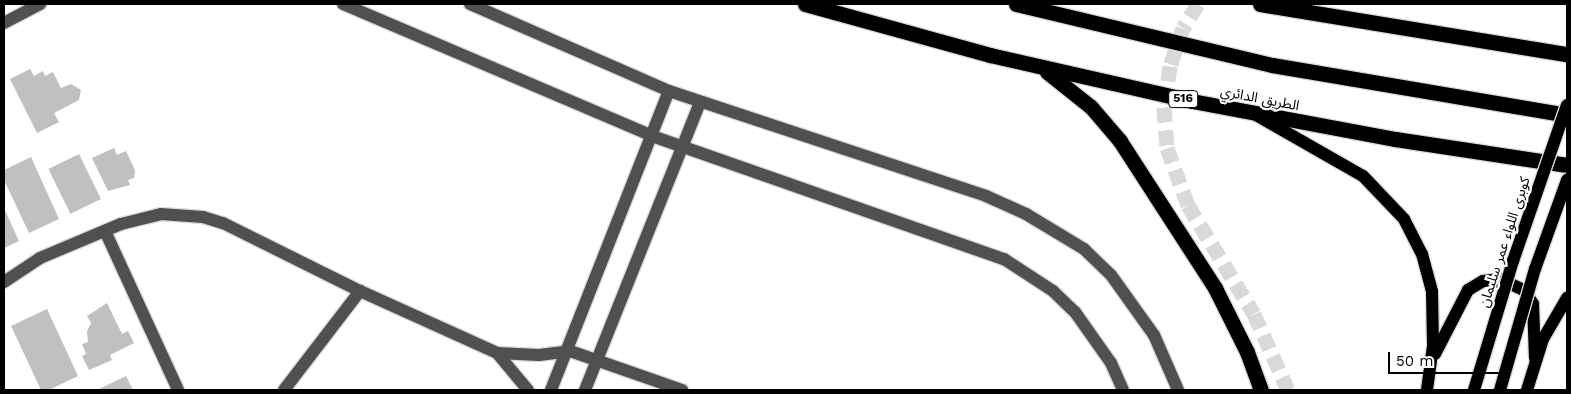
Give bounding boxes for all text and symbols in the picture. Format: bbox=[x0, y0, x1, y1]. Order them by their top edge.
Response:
street label: الطريق الدائري bbox=[1219, 82, 1301, 114]
road number: 516 bbox=[1168, 90, 1198, 108]
street label: كوبرى اللواء عمر سليمان bbox=[1475, 175, 1533, 309]
scale bar bbox=[1391, 342, 1511, 374]
text: 50 m bbox=[1396, 352, 1433, 370]

